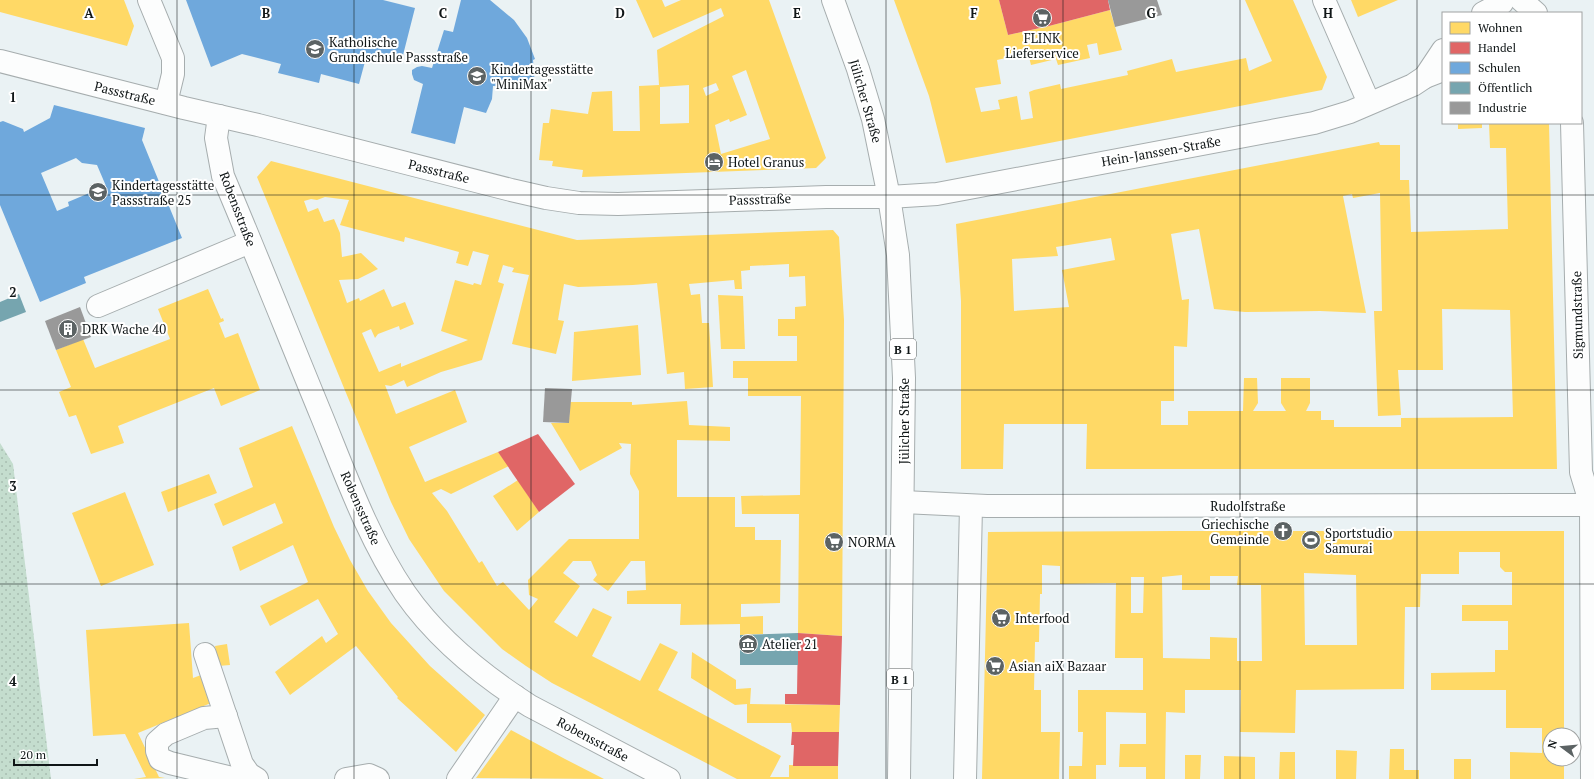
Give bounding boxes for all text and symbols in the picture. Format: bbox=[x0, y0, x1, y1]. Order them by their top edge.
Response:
text: A bbox=[84, 4, 94, 22]
text: B bbox=[262, 4, 270, 22]
text: C bbox=[439, 4, 447, 22]
text: D bbox=[615, 4, 625, 22]
text: E bbox=[793, 4, 801, 22]
text: F bbox=[970, 4, 978, 22]
text: G bbox=[1146, 4, 1156, 22]
text: H bbox=[1323, 4, 1333, 22]
supermarket icon: FLINK Lieferservice bbox=[1031, 7, 1053, 29]
legend bbox=[1442, 12, 1582, 124]
text: Wohnen bbox=[1478, 20, 1522, 35]
place label: FLINK Lieferservice bbox=[1005, 29, 1079, 62]
place label: Katholische Grundschule Passstraße bbox=[329, 33, 468, 66]
school or university icon: Katholische Grundschule Passstraße bbox=[304, 38, 326, 60]
text: Handel bbox=[1478, 40, 1517, 55]
street label: Jülicher Straße bbox=[845, 57, 887, 145]
place label: Kindertagesstätte "MiniMax" bbox=[491, 60, 593, 93]
text: Schulen bbox=[1478, 60, 1521, 75]
school or university icon: Kindertagesstätte "MiniMax" bbox=[466, 65, 488, 87]
street label: Passstraße bbox=[93, 77, 157, 109]
text: Öffentlich bbox=[1478, 80, 1532, 95]
text: 1 bbox=[9, 88, 17, 106]
text: Industrie bbox=[1478, 100, 1527, 115]
street label: Hein-Janssen-Straße bbox=[1100, 132, 1222, 170]
hotel icon: Hotel Granus bbox=[703, 151, 725, 173]
place label: Hotel Granus bbox=[728, 153, 804, 171]
street label: Passstraße bbox=[407, 155, 471, 187]
street label: Robensstraße bbox=[215, 169, 261, 249]
place label: Kindertagesstätte Passstraße 25 bbox=[112, 176, 214, 209]
school or university icon: Kindertagesstätte Passstraße 25 bbox=[87, 181, 109, 203]
street label: Passstraße bbox=[729, 189, 791, 209]
street label: Sigmundstraße bbox=[1567, 271, 1587, 359]
text: 2 bbox=[9, 283, 17, 301]
building icon: DRK Wache 40 bbox=[57, 318, 79, 340]
place label: DRK Wache 40 bbox=[82, 320, 166, 338]
road number: B 1 bbox=[890, 339, 916, 359]
street label: Jülicher Straße bbox=[895, 378, 913, 464]
street label: Robensstraße bbox=[337, 468, 385, 548]
text: 3 bbox=[9, 477, 17, 495]
street label: Rudolfstraße bbox=[1210, 497, 1286, 515]
place label: Griechische Gemeinde bbox=[1201, 515, 1269, 548]
church icon: Griechische Gemeinde bbox=[1272, 520, 1294, 542]
place label: Sportstudio Samurai bbox=[1325, 524, 1393, 557]
sports icon: Sportstudio Samurai bbox=[1300, 529, 1322, 551]
supermarket icon: NORMA bbox=[823, 531, 845, 553]
place label: NORMA bbox=[848, 533, 896, 551]
supermarket icon: Interfood bbox=[990, 607, 1012, 629]
place label: Interfood bbox=[1015, 609, 1069, 627]
museum icon: Atelier 21 bbox=[737, 633, 759, 655]
place label: Atelier 21 bbox=[762, 635, 818, 653]
supermarket icon: Asian aiX Bazaar bbox=[984, 655, 1006, 677]
place label: Asian aiX Bazaar bbox=[1009, 657, 1106, 675]
road number: B 1 bbox=[887, 669, 913, 689]
text: 4 bbox=[9, 672, 17, 690]
street label: Robensstraße bbox=[554, 712, 632, 766]
north arrow bbox=[1542, 727, 1582, 767]
text: N bbox=[1545, 738, 1560, 750]
scale bar bbox=[14, 741, 97, 767]
text: 20 m bbox=[20, 747, 47, 762]

